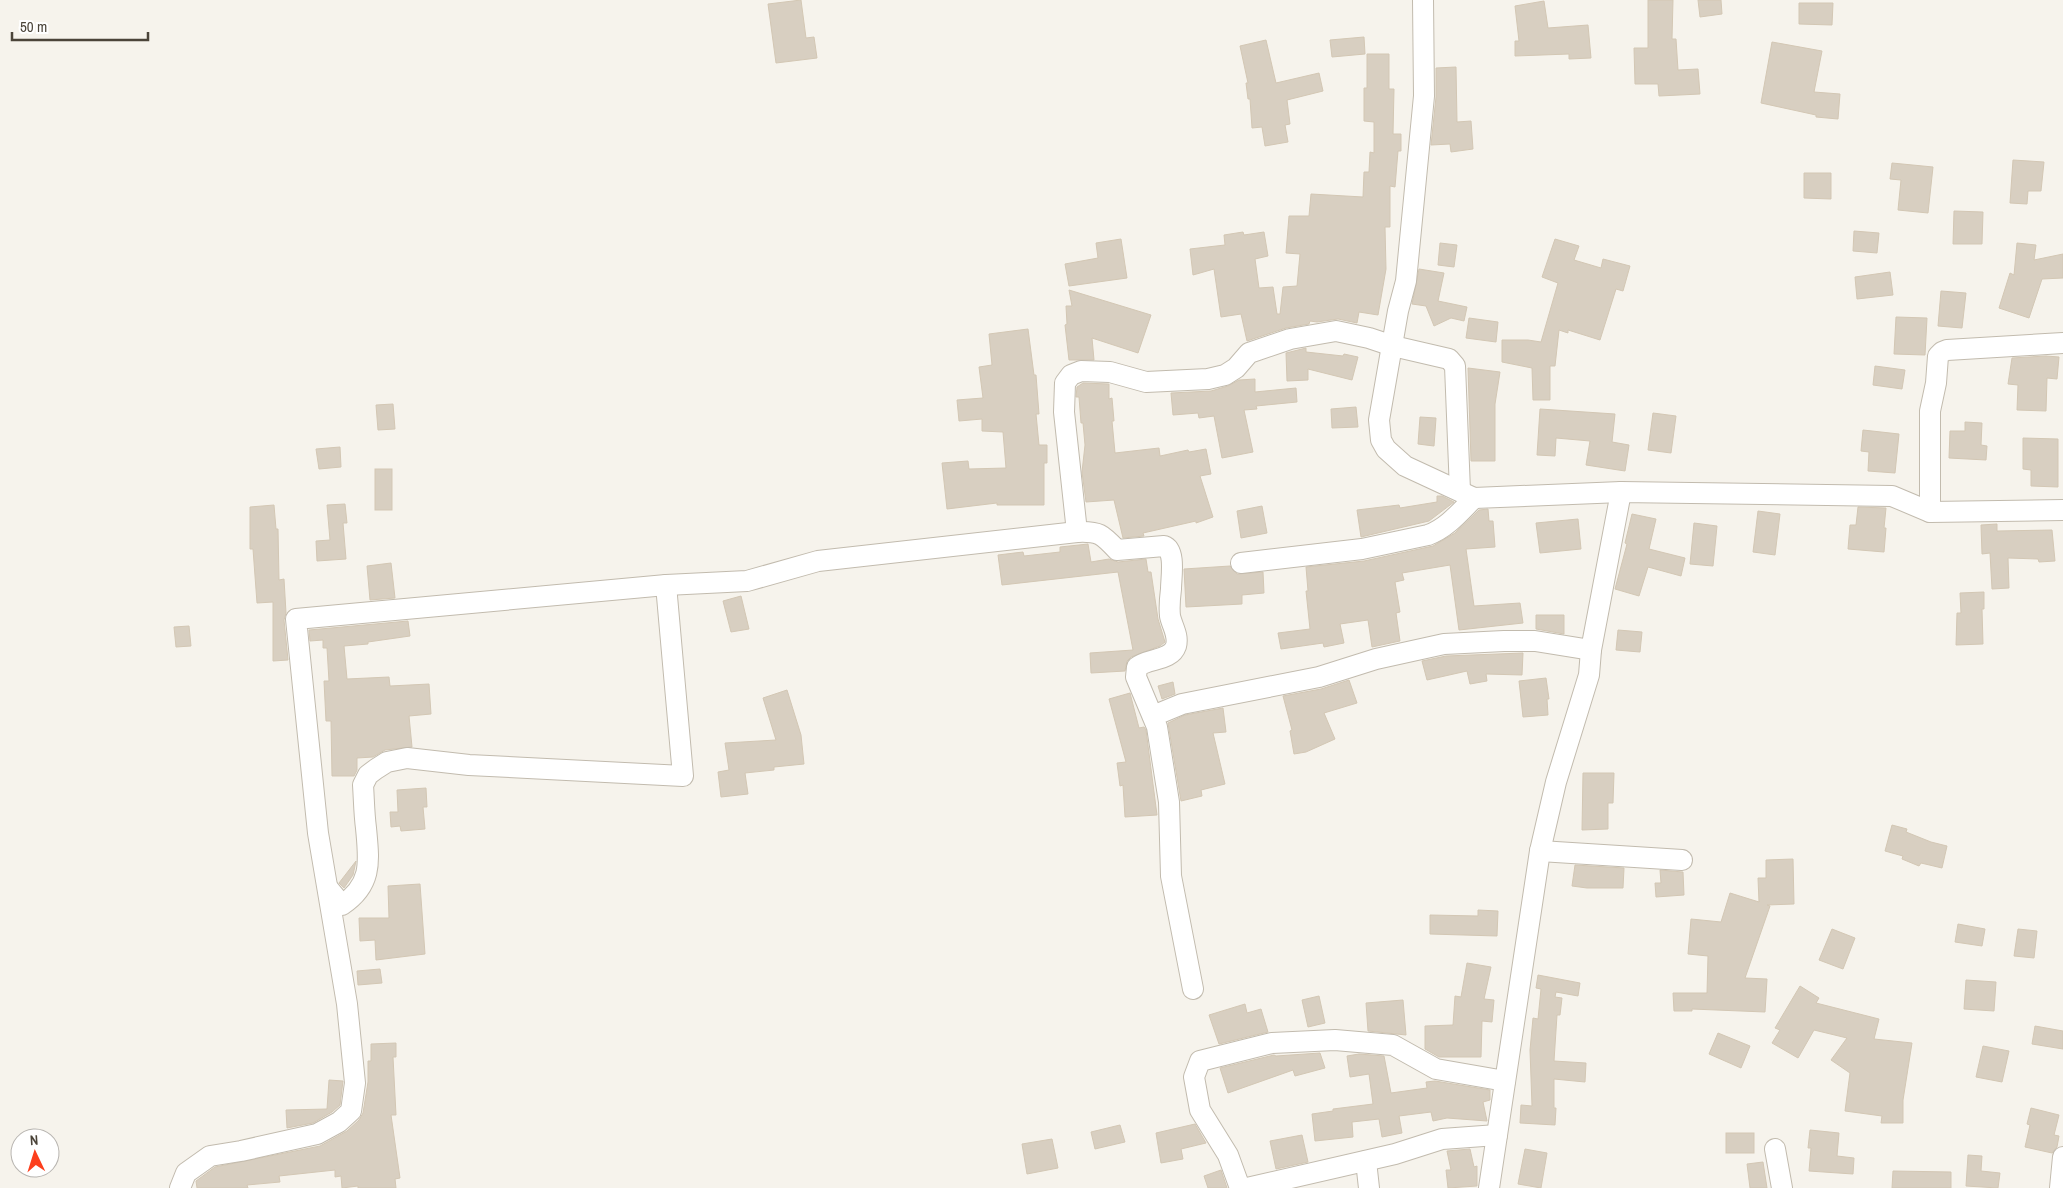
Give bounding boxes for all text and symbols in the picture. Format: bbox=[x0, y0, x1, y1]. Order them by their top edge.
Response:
scale bar bbox=[12, 10, 149, 42]
text: 50 m bbox=[20, 16, 47, 37]
north arrow bbox=[10, 1128, 60, 1178]
text: N bbox=[29, 1131, 39, 1149]

